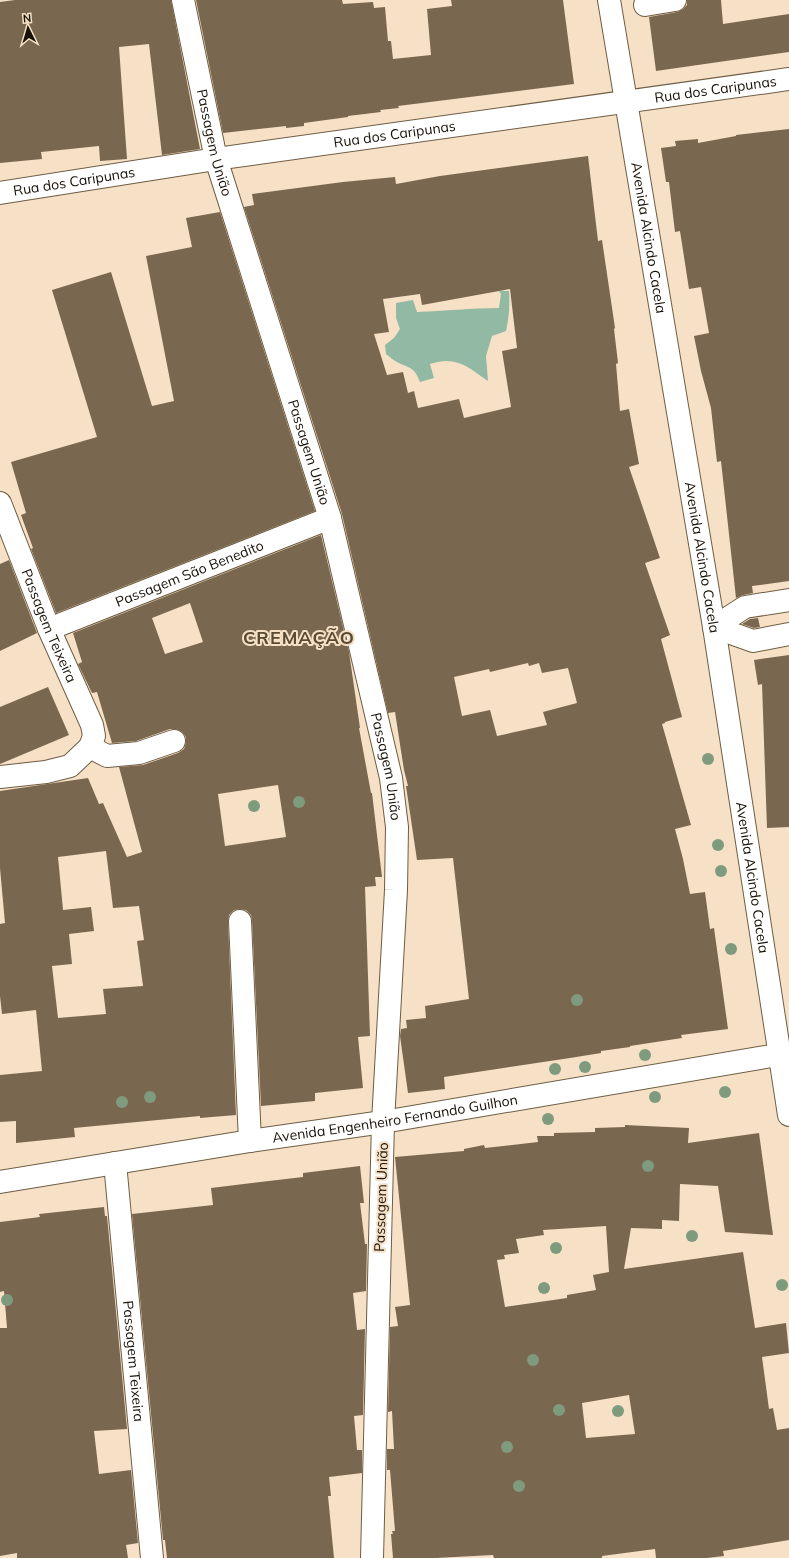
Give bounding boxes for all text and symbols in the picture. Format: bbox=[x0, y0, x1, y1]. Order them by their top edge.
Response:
north arrow bbox=[8, 8, 48, 48]
text: N bbox=[22, 11, 32, 25]
street label: Rua dos Caripunas bbox=[653, 72, 778, 107]
street label: Passagem União bbox=[193, 87, 236, 198]
street label: Rua dos Caripunas bbox=[332, 117, 457, 151]
street label: Avenida Alcindo Cacela bbox=[627, 161, 670, 315]
street label: Rua dos Caripunas bbox=[12, 163, 136, 200]
street label: Passagem União bbox=[284, 397, 334, 507]
street label: Avenida Alcindo Cacela bbox=[681, 480, 724, 634]
street label: Passagem São Benedito bbox=[113, 536, 266, 611]
street label: Passagem Teixeira bbox=[17, 566, 81, 685]
district label: CREMAÇÃO bbox=[243, 626, 355, 649]
street label: Passagem União bbox=[367, 711, 405, 822]
street label: Avenida Alcindo Cacela bbox=[732, 800, 773, 954]
street label: Avenida Engenheiro Fernando Guilhon bbox=[271, 1090, 519, 1147]
street label: Passagem União bbox=[370, 1142, 392, 1252]
street label: Passagem Teixeira bbox=[119, 1300, 148, 1423]

